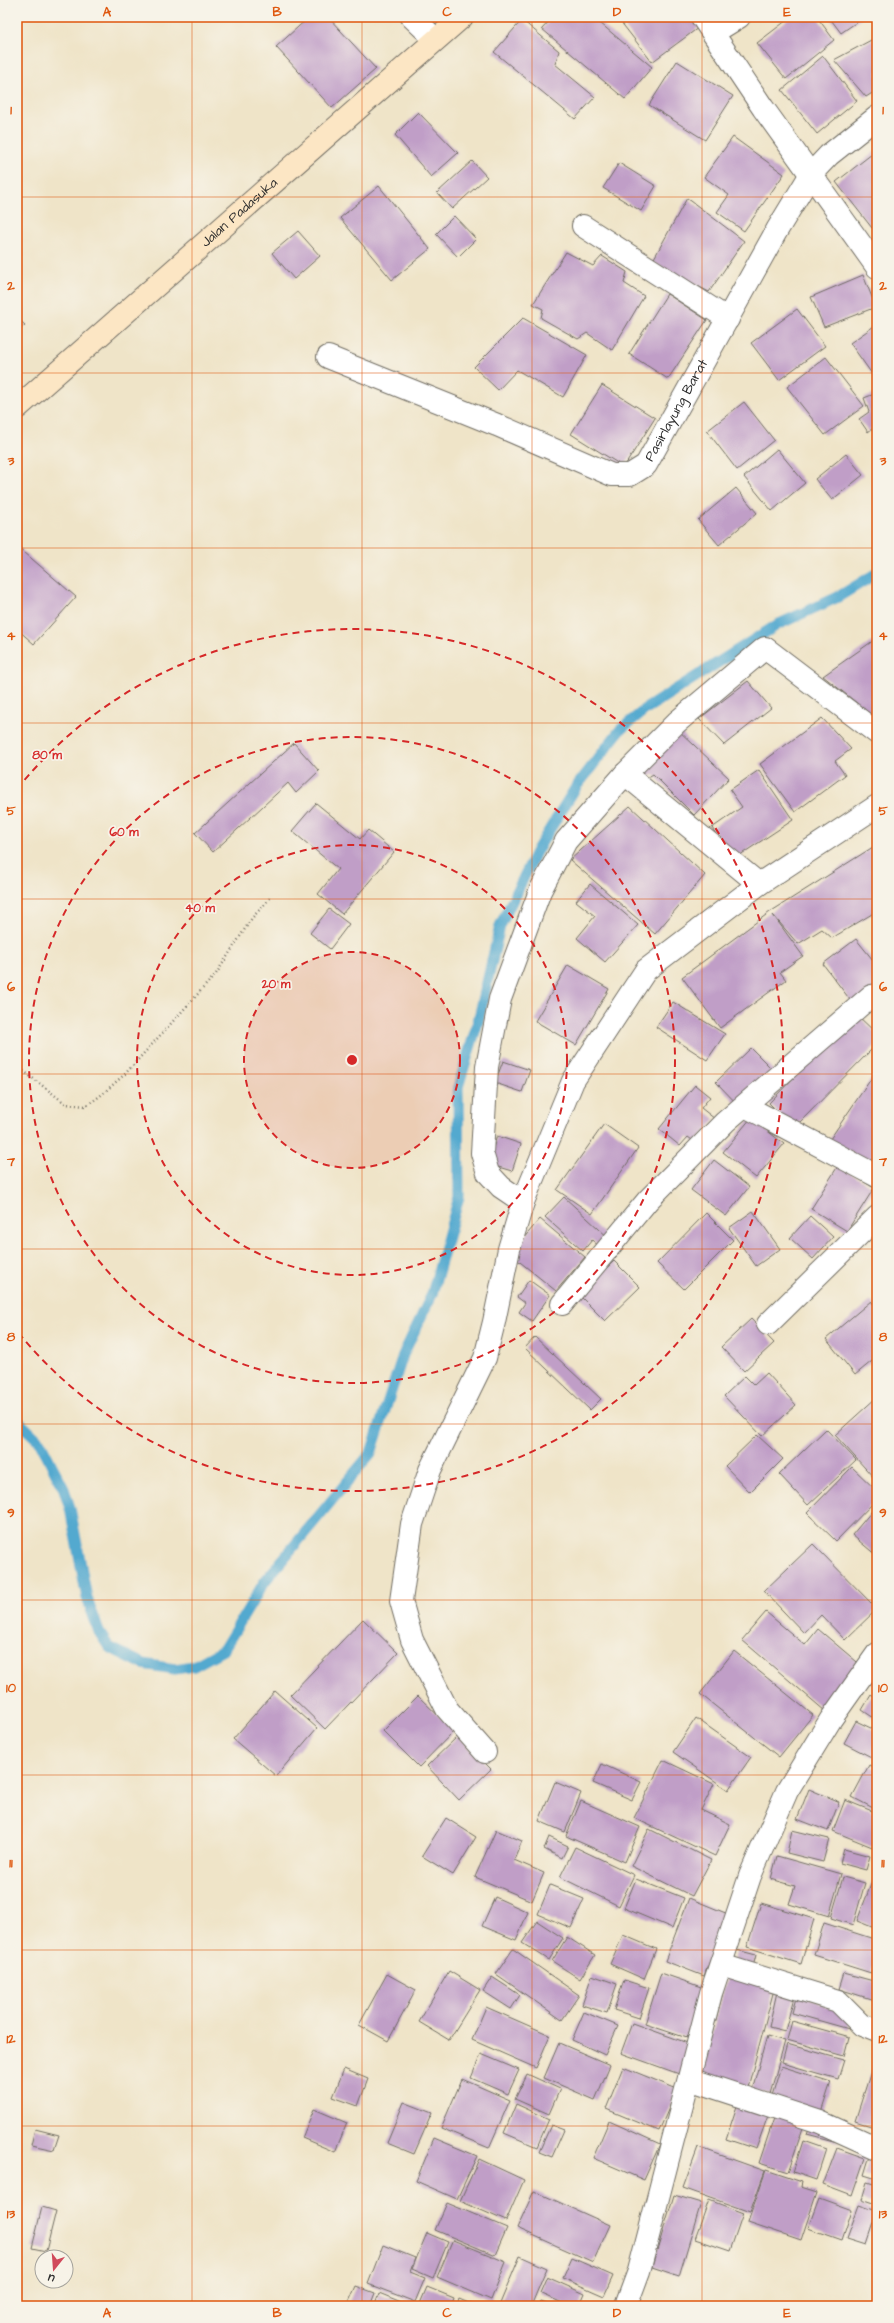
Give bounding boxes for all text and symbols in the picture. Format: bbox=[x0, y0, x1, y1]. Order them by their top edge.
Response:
text: A bbox=[103, 3, 112, 21]
text: B bbox=[272, 3, 282, 21]
text: C bbox=[442, 3, 452, 21]
text: D bbox=[613, 3, 622, 21]
text: E bbox=[783, 3, 791, 21]
text: 1 bbox=[10, 101, 12, 119]
text: 1 bbox=[882, 101, 884, 119]
street label: Jalan Padasuka bbox=[196, 173, 282, 252]
text: 2 bbox=[6, 277, 15, 295]
text: 2 bbox=[878, 277, 887, 295]
street label: Pasirlayung Barat bbox=[640, 355, 713, 465]
text: 3 bbox=[7, 452, 15, 470]
text: 3 bbox=[879, 452, 887, 470]
text: 4 bbox=[7, 627, 16, 645]
text: 4 bbox=[879, 627, 888, 645]
text: 80 m bbox=[32, 747, 62, 764]
text: 5 bbox=[6, 802, 16, 820]
text: 5 bbox=[878, 802, 888, 820]
text: 60 m bbox=[109, 824, 139, 841]
text: 40 m bbox=[185, 900, 216, 917]
text: 20 m bbox=[261, 976, 291, 993]
text: 6 bbox=[7, 978, 16, 996]
text: 6 bbox=[879, 978, 888, 996]
centre of rings bbox=[345, 1053, 359, 1067]
text: 7 bbox=[6, 1153, 16, 1171]
text: 7 bbox=[878, 1153, 888, 1171]
text: 8 bbox=[7, 1328, 16, 1346]
text: 8 bbox=[879, 1328, 888, 1346]
text: 9 bbox=[7, 1504, 15, 1522]
text: 9 bbox=[879, 1504, 887, 1522]
text: 10 bbox=[6, 1679, 17, 1697]
text: 10 bbox=[878, 1679, 889, 1697]
text: 11 bbox=[9, 1854, 13, 1872]
text: 11 bbox=[881, 1854, 885, 1872]
text: 12 bbox=[6, 2030, 16, 2048]
text: 12 bbox=[878, 2030, 888, 2048]
text: 13 bbox=[7, 2205, 16, 2223]
text: 13 bbox=[879, 2205, 888, 2223]
north arrow bbox=[34, 2249, 74, 2289]
text: U bbox=[46, 2270, 57, 2286]
text: A bbox=[103, 2304, 112, 2322]
text: B bbox=[272, 2304, 282, 2322]
text: C bbox=[442, 2304, 452, 2322]
text: D bbox=[613, 2304, 622, 2322]
text: E bbox=[783, 2304, 791, 2322]

